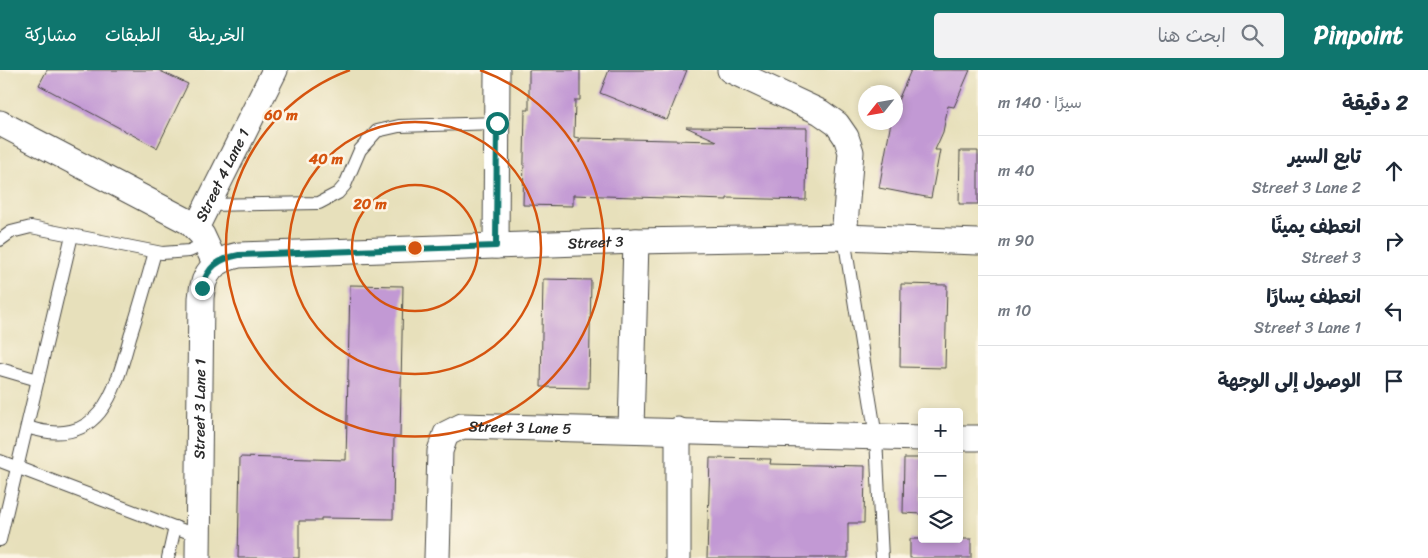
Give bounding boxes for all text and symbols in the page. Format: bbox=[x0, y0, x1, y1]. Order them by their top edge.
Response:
search box bbox=[934, 13, 1284, 58]
text: Pinpoint bbox=[1314, 14, 1403, 56]
text: مشاركة bbox=[25, 19, 77, 51]
text: الطبقات bbox=[105, 19, 161, 51]
text: الخريطة bbox=[189, 19, 245, 51]
text: ابحث هنا bbox=[1157, 19, 1226, 52]
icon: search bbox=[1238, 21, 1266, 49]
text: 2 دقيقة bbox=[1342, 84, 1408, 122]
north arrow bbox=[858, 85, 903, 130]
text: سيرًا · 140 m bbox=[998, 88, 1082, 117]
text: 60 m bbox=[263, 102, 298, 128]
route start bbox=[486, 112, 509, 135]
street label: Street 4 Lane 1 bbox=[188, 124, 257, 226]
text: تابع السير bbox=[1288, 140, 1361, 173]
text: 40 m bbox=[308, 146, 344, 172]
text: 40 m bbox=[998, 156, 1035, 185]
icon: ahead bbox=[1380, 157, 1408, 185]
text: Street 3 Lane 2 bbox=[1252, 173, 1361, 202]
text: 20 m bbox=[352, 191, 387, 217]
text: انعطف يمينًا bbox=[1271, 210, 1361, 243]
text: 90 m bbox=[998, 226, 1034, 255]
icon: right bbox=[1380, 227, 1408, 255]
street label: Street 3 bbox=[567, 228, 624, 256]
centre of rings bbox=[406, 239, 424, 257]
text: Street 3 bbox=[1302, 243, 1361, 272]
route end bbox=[191, 277, 214, 300]
text: انعطف يسارًا bbox=[1266, 280, 1361, 313]
text: 10 m bbox=[998, 296, 1031, 325]
icon: left bbox=[1380, 297, 1408, 325]
text: Street 3 Lane 1 bbox=[1254, 313, 1361, 342]
street label: Street 3 Lane 1 bbox=[186, 359, 213, 459]
text: الوصول إلى الوجهة bbox=[1218, 364, 1361, 397]
icon: arrive bbox=[1380, 367, 1408, 395]
map controls bbox=[918, 408, 963, 543]
button: + bbox=[918, 408, 963, 453]
street label: Street 3 Lane 5 bbox=[468, 413, 572, 442]
button: − bbox=[918, 453, 963, 498]
button: layers bbox=[918, 498, 963, 543]

